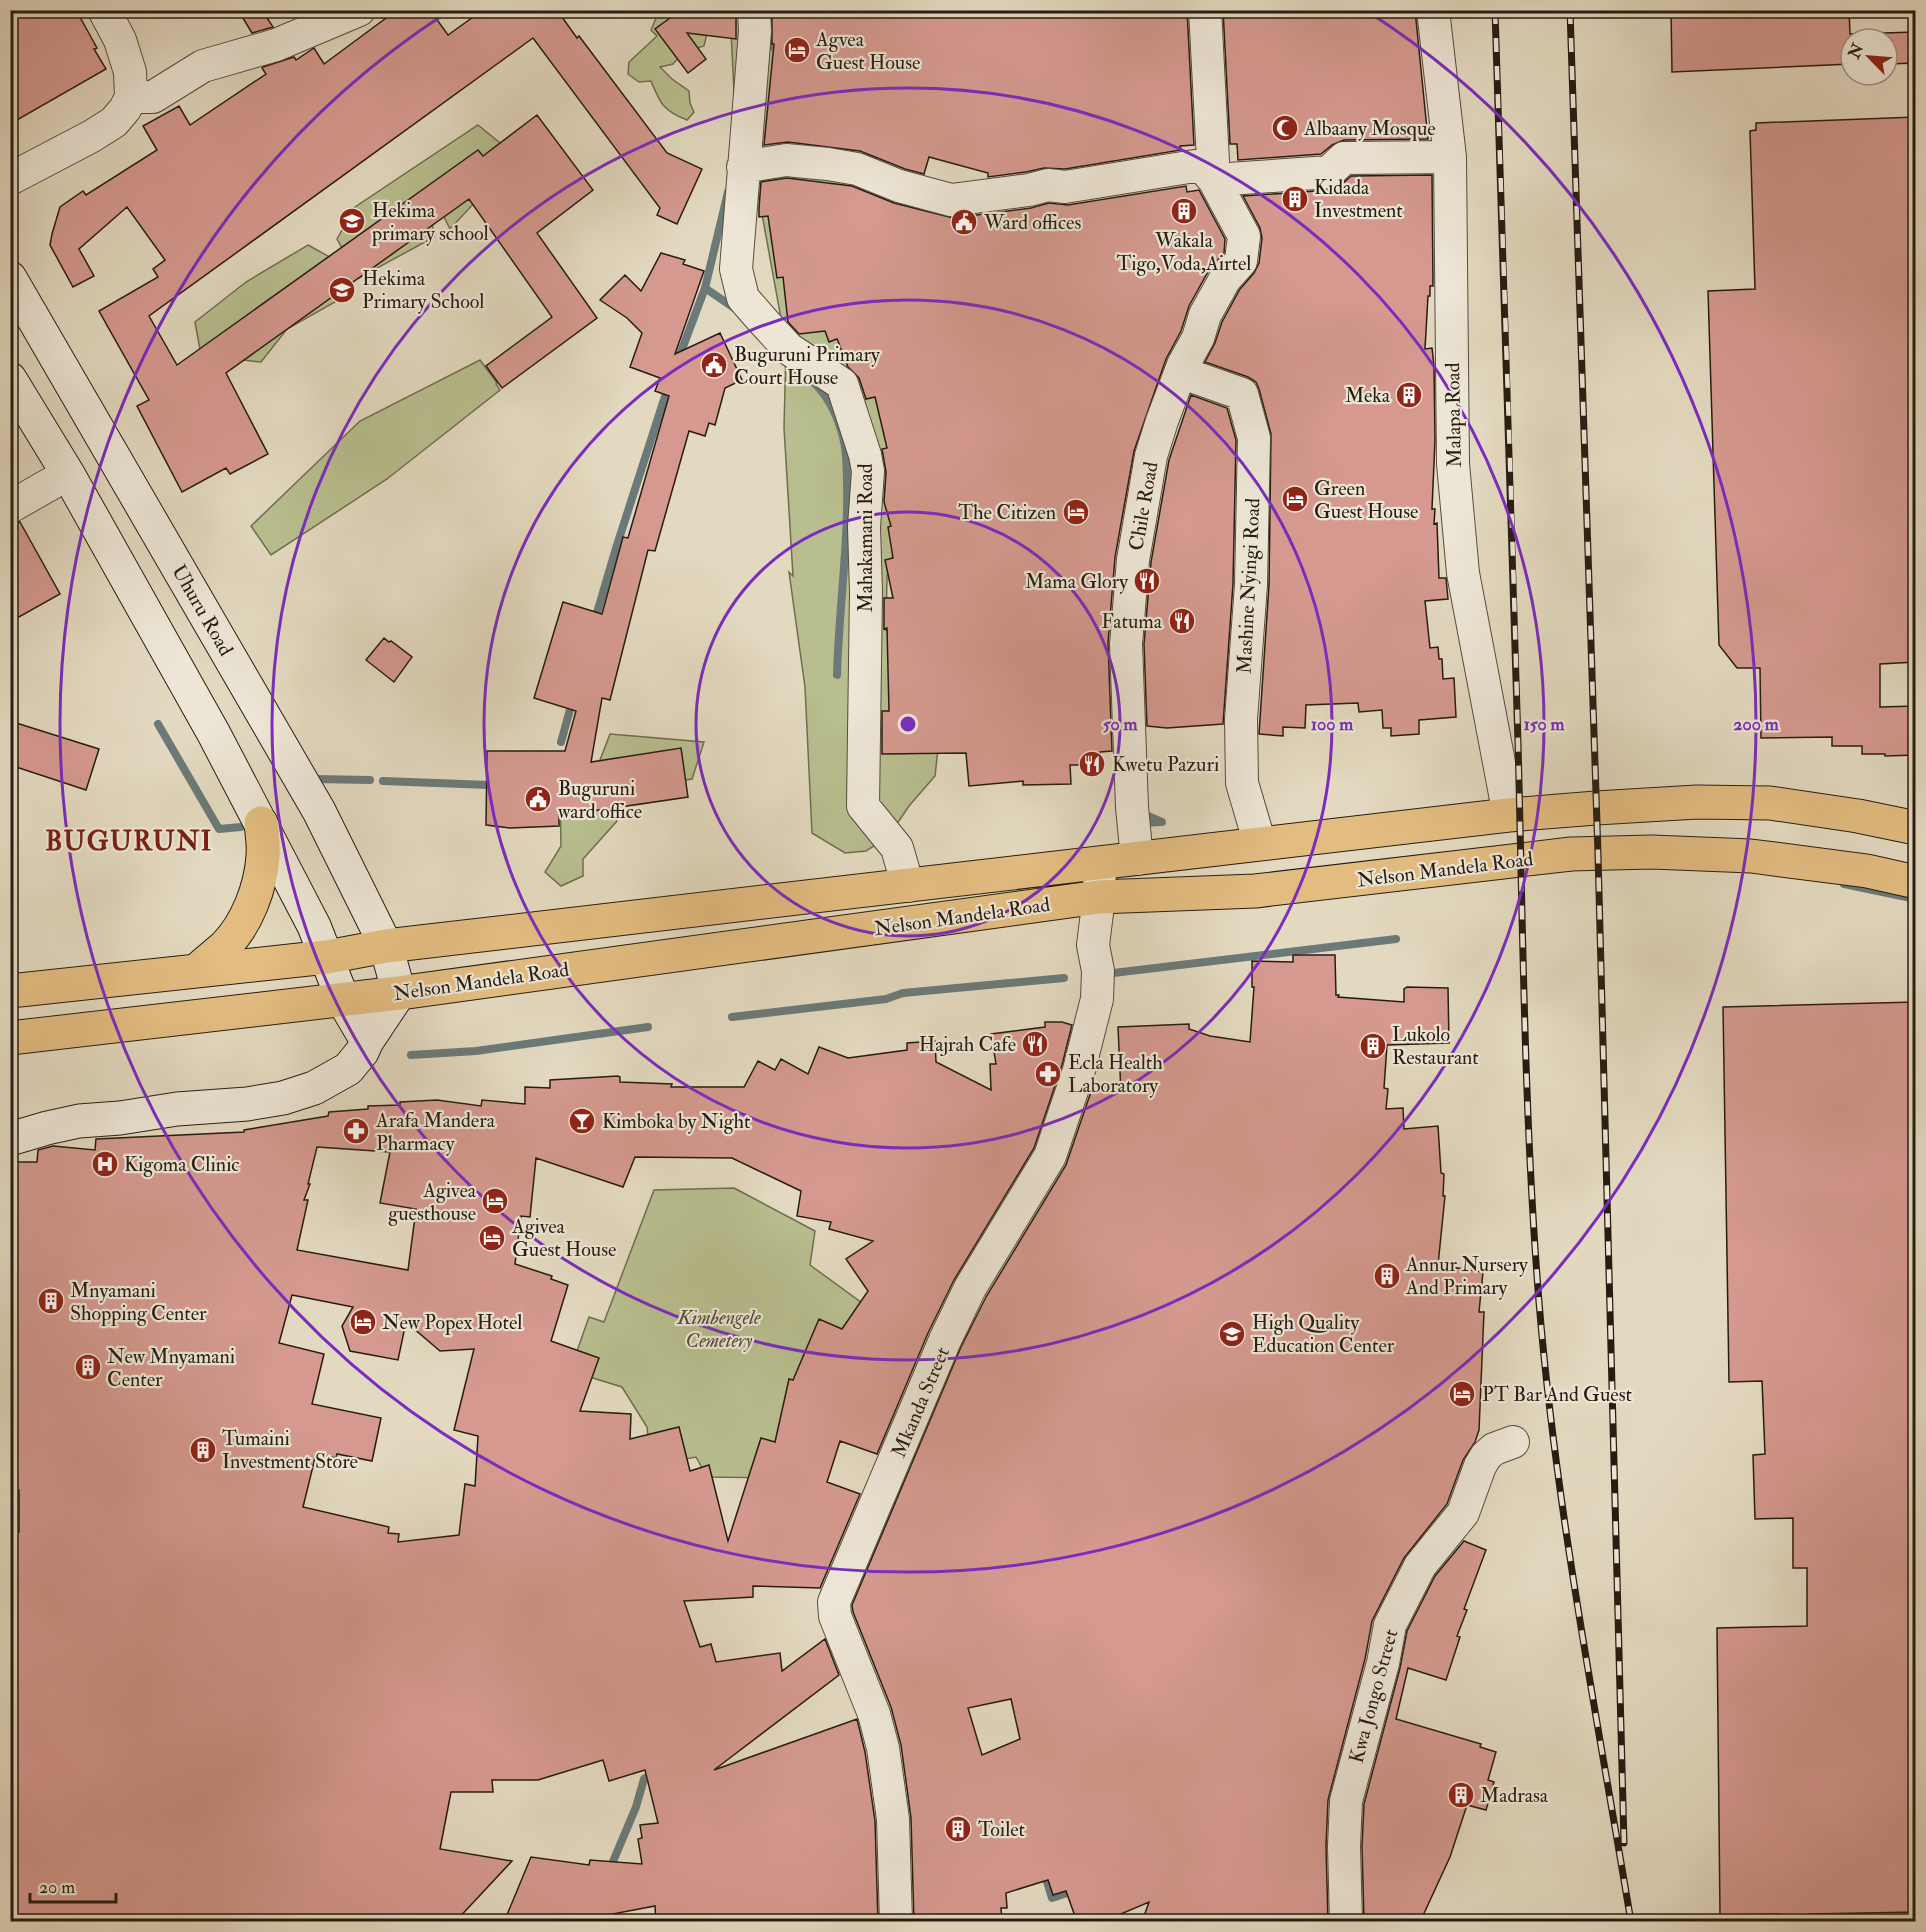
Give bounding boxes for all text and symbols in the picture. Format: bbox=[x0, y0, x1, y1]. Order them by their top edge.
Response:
place label: Agvea Guest House bbox=[815, 27, 920, 75]
north arrow bbox=[1839, 27, 1899, 87]
hotel icon: Agvea Guest House bbox=[782, 35, 812, 65]
text: N bbox=[1844, 40, 1869, 63]
mosque icon: Albaany Mosque bbox=[1270, 113, 1300, 143]
place label: Albaany Mosque bbox=[1303, 116, 1436, 141]
place label: Kidada Investment bbox=[1314, 175, 1403, 223]
building icon: Kidada Investment bbox=[1280, 184, 1310, 214]
building icon: Wakala Tigo,Voda,Airtel bbox=[1169, 196, 1199, 226]
place label: Hekima primary school bbox=[371, 198, 489, 247]
school or university icon: Hekima primary school bbox=[337, 206, 367, 236]
public building icon: Ward offices bbox=[949, 207, 979, 237]
place label: Ward offices bbox=[983, 210, 1081, 235]
place label: Wakala Tigo,Voda,Airtel bbox=[1117, 228, 1251, 276]
place label: Hekima Primary School bbox=[362, 266, 484, 314]
school or university icon: Hekima Primary School bbox=[327, 275, 357, 305]
place label: Buguruni Primary Court House bbox=[734, 342, 881, 390]
public building icon: Buguruni Primary Court House bbox=[699, 350, 729, 380]
street label: Malapa Road bbox=[1440, 362, 1468, 468]
building icon: Meka bbox=[1394, 380, 1424, 410]
place label: Meka bbox=[1345, 383, 1391, 408]
street label: Chile Road bbox=[1123, 460, 1164, 553]
street label: Mahakamani Road bbox=[853, 463, 878, 613]
place label: Green Guest House bbox=[1314, 476, 1418, 524]
hotel icon: Green Guest House bbox=[1280, 484, 1310, 514]
hotel icon: The Citizen bbox=[1061, 497, 1091, 527]
street label: Mashine Nyingi Road bbox=[1231, 497, 1266, 675]
place label: The Citizen bbox=[958, 500, 1056, 525]
street label: Uhuru Road bbox=[166, 560, 239, 660]
restaurant icon: Mama Glory bbox=[1132, 566, 1162, 596]
place label: Mama Glory bbox=[1025, 569, 1129, 594]
restaurant icon: Fatuma bbox=[1167, 606, 1197, 636]
place label: Fatuma bbox=[1101, 609, 1163, 634]
text: 50 m bbox=[1103, 713, 1138, 736]
text: 100 m bbox=[1311, 713, 1354, 736]
text: 150 m bbox=[1523, 713, 1566, 736]
text: 200 m bbox=[1733, 713, 1780, 736]
centre of rings bbox=[898, 714, 918, 734]
restaurant icon: Kwetu Pazuri bbox=[1077, 749, 1107, 779]
place label: Kwetu Pazuri bbox=[1112, 752, 1219, 777]
place label: Buguruni ward office bbox=[558, 776, 642, 824]
public building icon: Buguruni ward office bbox=[523, 784, 553, 814]
district label: BUGURUNI bbox=[45, 826, 213, 858]
street label: Nelson Mandela Road bbox=[1356, 846, 1535, 893]
street label: Nelson Mandela Road bbox=[873, 892, 1052, 941]
street label: Nelson Mandela Road bbox=[392, 957, 571, 1006]
place label: Lukolo Restaurant bbox=[1392, 1022, 1479, 1070]
restaurant icon: Hajrah Cafe bbox=[1020, 1029, 1050, 1059]
building icon: Lukolo Restaurant bbox=[1358, 1031, 1388, 1061]
place label: Hajrah Cafe bbox=[919, 1032, 1016, 1057]
place label: Ecla Health Laboratory bbox=[1068, 1050, 1163, 1098]
pharmacy icon: Ecla Health Laboratory bbox=[1033, 1059, 1063, 1089]
bar icon: Kimboka by Night bbox=[567, 1106, 597, 1136]
place label: Arafa Mandera Pharmacy bbox=[375, 1108, 496, 1156]
place label: Kimboka by Night bbox=[602, 1109, 751, 1134]
pharmacy icon: Arafa Mandera Pharmacy bbox=[341, 1116, 371, 1146]
hospital icon: Kigoma Clinic bbox=[90, 1149, 120, 1179]
place label: Kigoma Clinic bbox=[124, 1152, 239, 1177]
place label: Agivea guesthouse bbox=[388, 1178, 477, 1226]
hotel icon: Agivea guesthouse bbox=[480, 1186, 510, 1216]
place label: Agivea Guest House bbox=[511, 1214, 616, 1262]
hotel icon: Agivea Guest House bbox=[477, 1223, 507, 1253]
place label: Annur Nursery And Primary bbox=[1405, 1252, 1529, 1300]
building icon: Annur Nursery And Primary bbox=[1372, 1261, 1402, 1291]
place label: Mnyamani Shopping Center bbox=[70, 1278, 207, 1327]
building icon: Mnyamani Shopping Center bbox=[36, 1286, 66, 1316]
park label: Kimbengele Cemetery bbox=[676, 1305, 761, 1353]
hotel icon: New Popex Hotel bbox=[348, 1307, 378, 1337]
place label: New Popex Hotel bbox=[382, 1310, 522, 1336]
place label: High Quality Education Center bbox=[1252, 1310, 1395, 1358]
school or university icon: High Quality Education Center bbox=[1217, 1319, 1247, 1349]
street label: Mkanda Street bbox=[886, 1343, 955, 1461]
place label: New Mnyamani Center bbox=[107, 1344, 235, 1392]
building icon: New Mnyamani Center bbox=[73, 1352, 103, 1382]
hotel icon: PT Bar And Guest bbox=[1447, 1379, 1477, 1409]
place label: PT Bar And Guest bbox=[1482, 1382, 1632, 1407]
place label: Tumaini Investment Store bbox=[222, 1426, 358, 1474]
building icon: Tumaini Investment Store bbox=[188, 1435, 218, 1465]
street label: Kwa Jongo Street bbox=[1344, 1626, 1403, 1766]
building icon: Madrasa bbox=[1446, 1780, 1476, 1810]
place label: Madrasa bbox=[1480, 1783, 1549, 1808]
building icon: Toilet bbox=[943, 1814, 973, 1844]
place label: Toilet bbox=[978, 1817, 1026, 1842]
scale bar bbox=[30, 1866, 116, 1904]
text: 20 m bbox=[39, 1876, 75, 1899]

